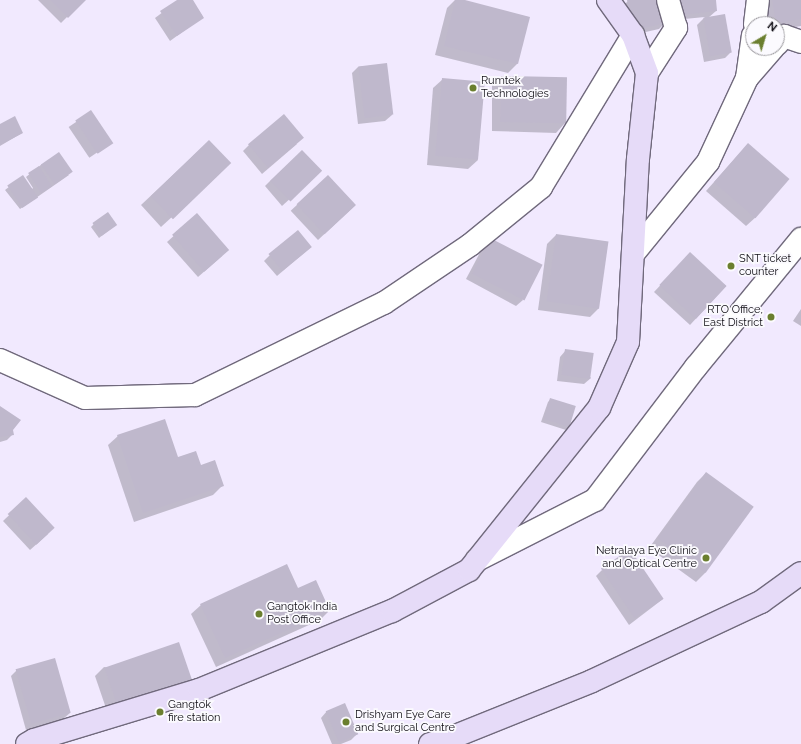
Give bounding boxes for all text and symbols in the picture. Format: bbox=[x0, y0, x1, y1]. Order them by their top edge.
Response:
north arrow bbox=[745, 16, 785, 56]
text: N bbox=[765, 19, 779, 35]
place label: Rumtek Technologies bbox=[481, 75, 549, 101]
marker: Rumtek Technologies bbox=[468, 83, 478, 93]
place label: SNT ticket counter bbox=[739, 253, 791, 279]
marker: SNT ticket counter bbox=[726, 261, 736, 271]
place label: RTO Office, East District bbox=[703, 304, 763, 330]
marker: RTO Office, East District bbox=[766, 312, 776, 322]
place label: Netralaya Eye Clinic and Optical Centre bbox=[596, 545, 697, 571]
marker: Netralaya Eye Clinic and Optical Centre bbox=[700, 552, 712, 564]
place label: Gangtok India Post Office bbox=[267, 601, 337, 627]
marker: Gangtok India Post Office bbox=[254, 609, 264, 619]
place label: Gangtok fire station bbox=[168, 699, 220, 725]
marker: Gangtok fire station bbox=[155, 707, 165, 717]
place label: Drishyam Eye Care and Surgical Centre bbox=[355, 709, 455, 735]
marker: Drishyam Eye Care and Surgical Centre bbox=[340, 716, 352, 728]

